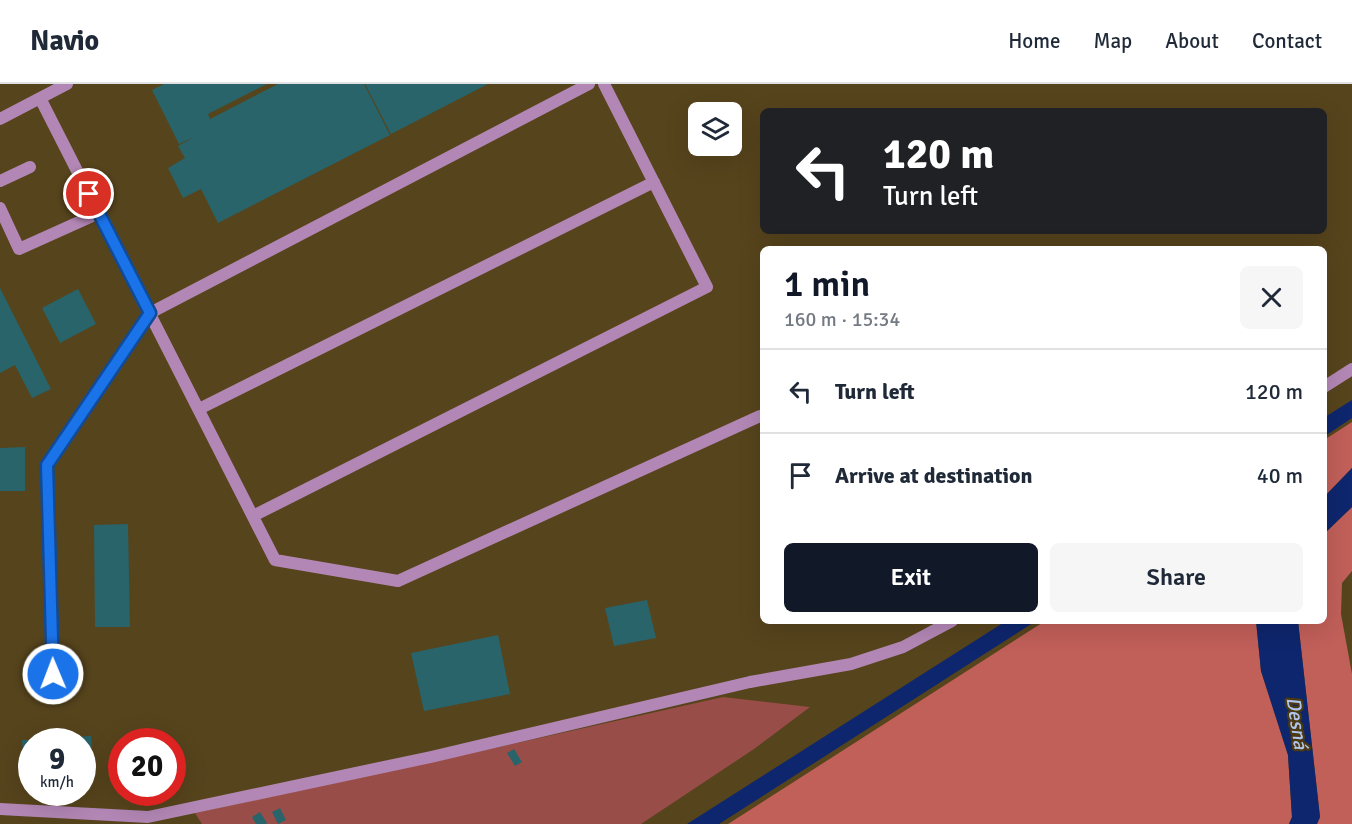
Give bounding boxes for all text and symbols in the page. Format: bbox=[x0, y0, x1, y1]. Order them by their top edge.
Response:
text: Navio bbox=[30, 24, 99, 58]
text: Home bbox=[1008, 28, 1061, 54]
text: Map bbox=[1094, 28, 1132, 54]
text: About bbox=[1165, 28, 1219, 54]
text: Contact bbox=[1252, 28, 1322, 54]
map controls bbox=[688, 102, 742, 156]
button: layers bbox=[688, 102, 742, 156]
text: 120 m bbox=[883, 129, 994, 180]
icon: left bbox=[784, 132, 862, 210]
pin bbox=[63, 168, 114, 219]
icon: arrive bbox=[72, 177, 105, 210]
text: Turn left bbox=[883, 180, 978, 213]
text: 1 min bbox=[784, 262, 870, 307]
button: close bbox=[1240, 266, 1303, 329]
text: 160 m · 15:34 bbox=[784, 307, 900, 332]
icon: left bbox=[784, 375, 817, 408]
text: Turn left bbox=[835, 378, 915, 405]
text: 120 m bbox=[1245, 378, 1303, 405]
icon: arrive bbox=[784, 459, 817, 492]
text: Arrive at destination bbox=[835, 462, 1032, 489]
text: 40 m bbox=[1257, 462, 1303, 489]
button: Exit bbox=[784, 543, 1038, 612]
button: Share bbox=[1050, 543, 1303, 612]
position arrow bbox=[21, 642, 85, 706]
water label: Desná bbox=[1281, 695, 1314, 753]
speed limit sign: 20 bbox=[108, 728, 186, 806]
text: 9 bbox=[49, 741, 65, 778]
text: km/h bbox=[40, 773, 74, 791]

